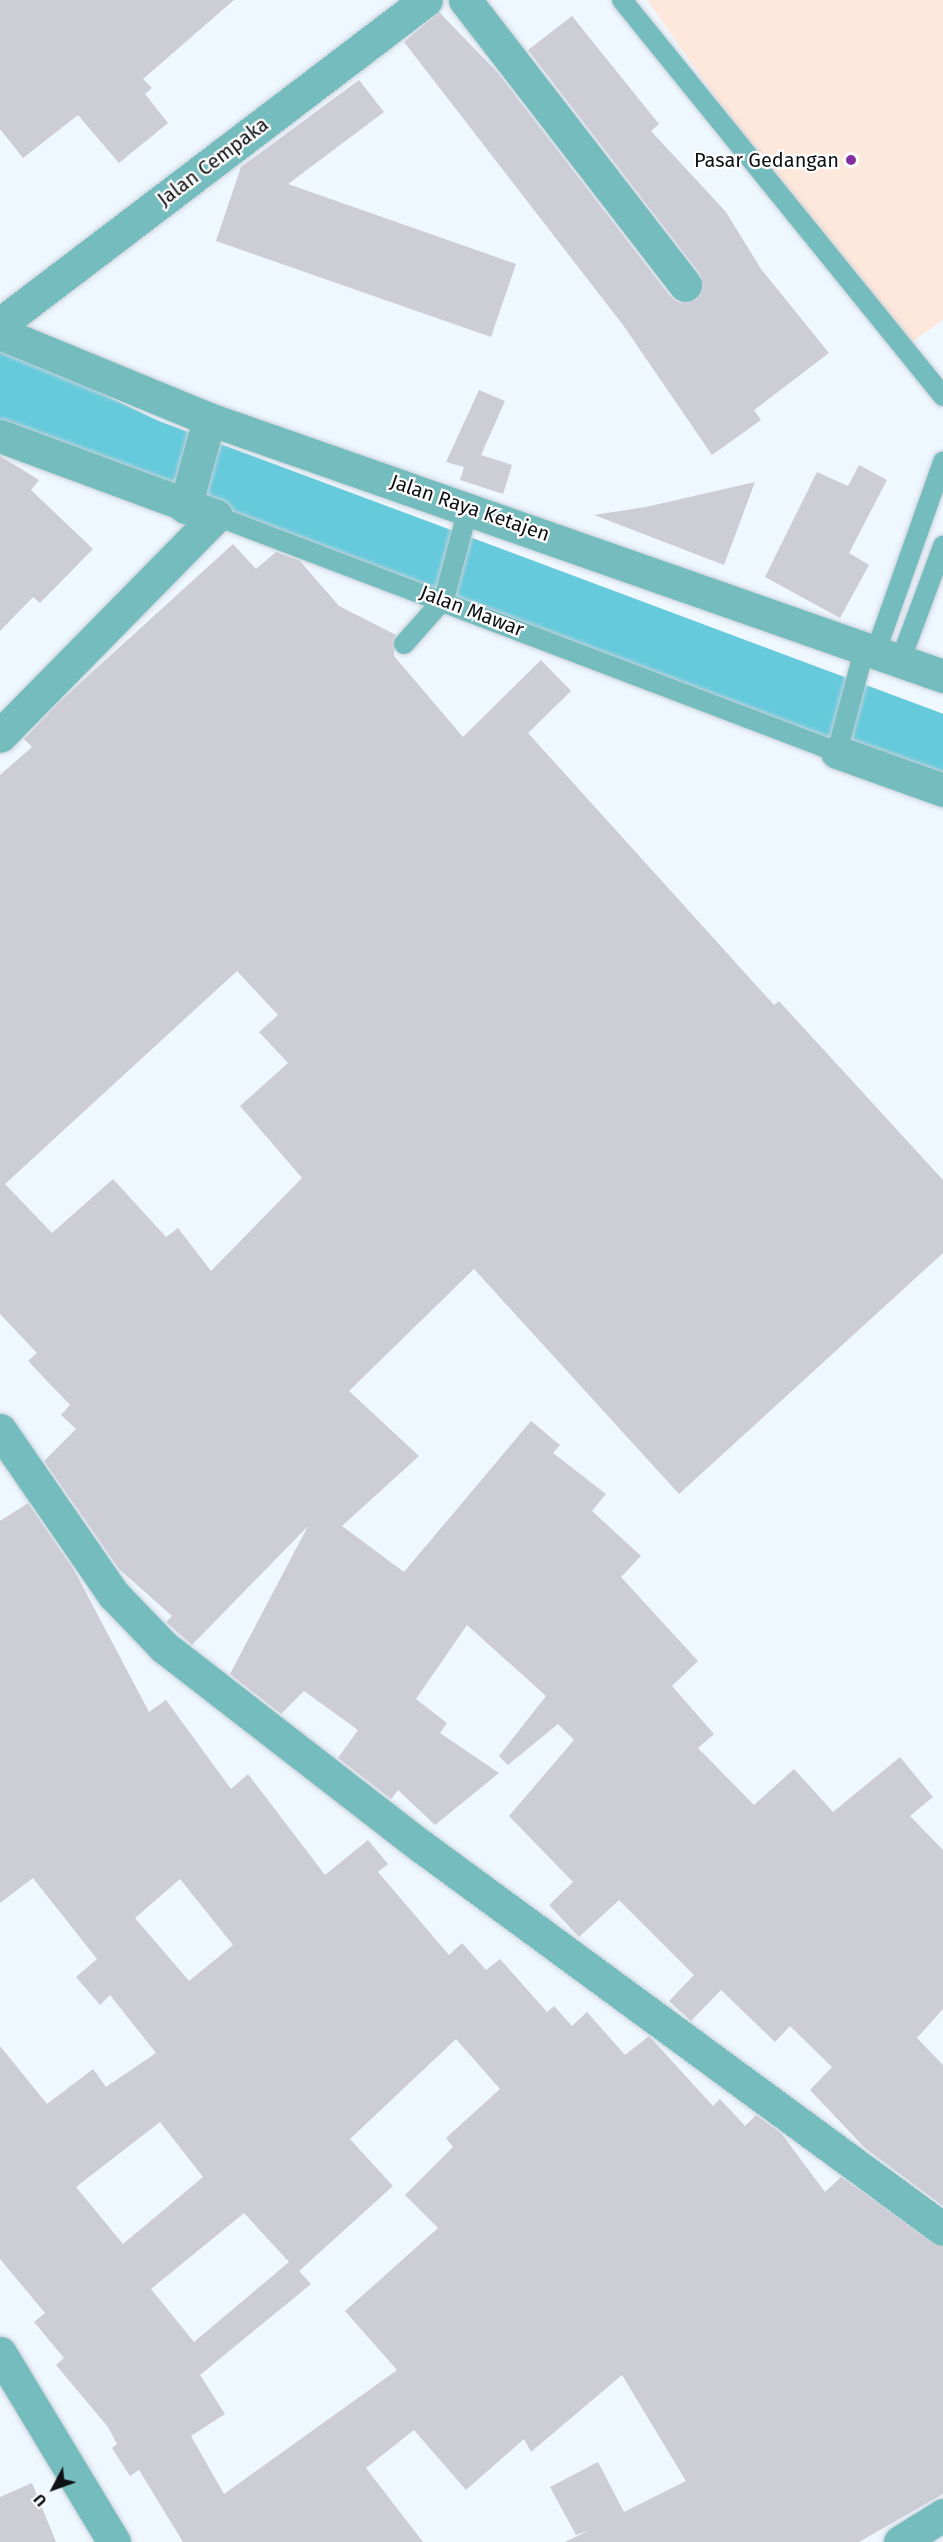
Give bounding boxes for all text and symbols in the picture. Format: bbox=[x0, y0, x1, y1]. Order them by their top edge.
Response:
street label: Jalan Cempaka bbox=[153, 112, 273, 212]
place label: Pasar Gedangan bbox=[694, 148, 839, 172]
marker: Pasar Gedangan bbox=[844, 153, 858, 167]
street label: Jalan Raya Ketajen bbox=[387, 469, 553, 547]
street label: Jalan Mawar bbox=[417, 580, 527, 642]
north arrow bbox=[24, 2458, 84, 2518]
text: U bbox=[29, 2490, 51, 2510]

